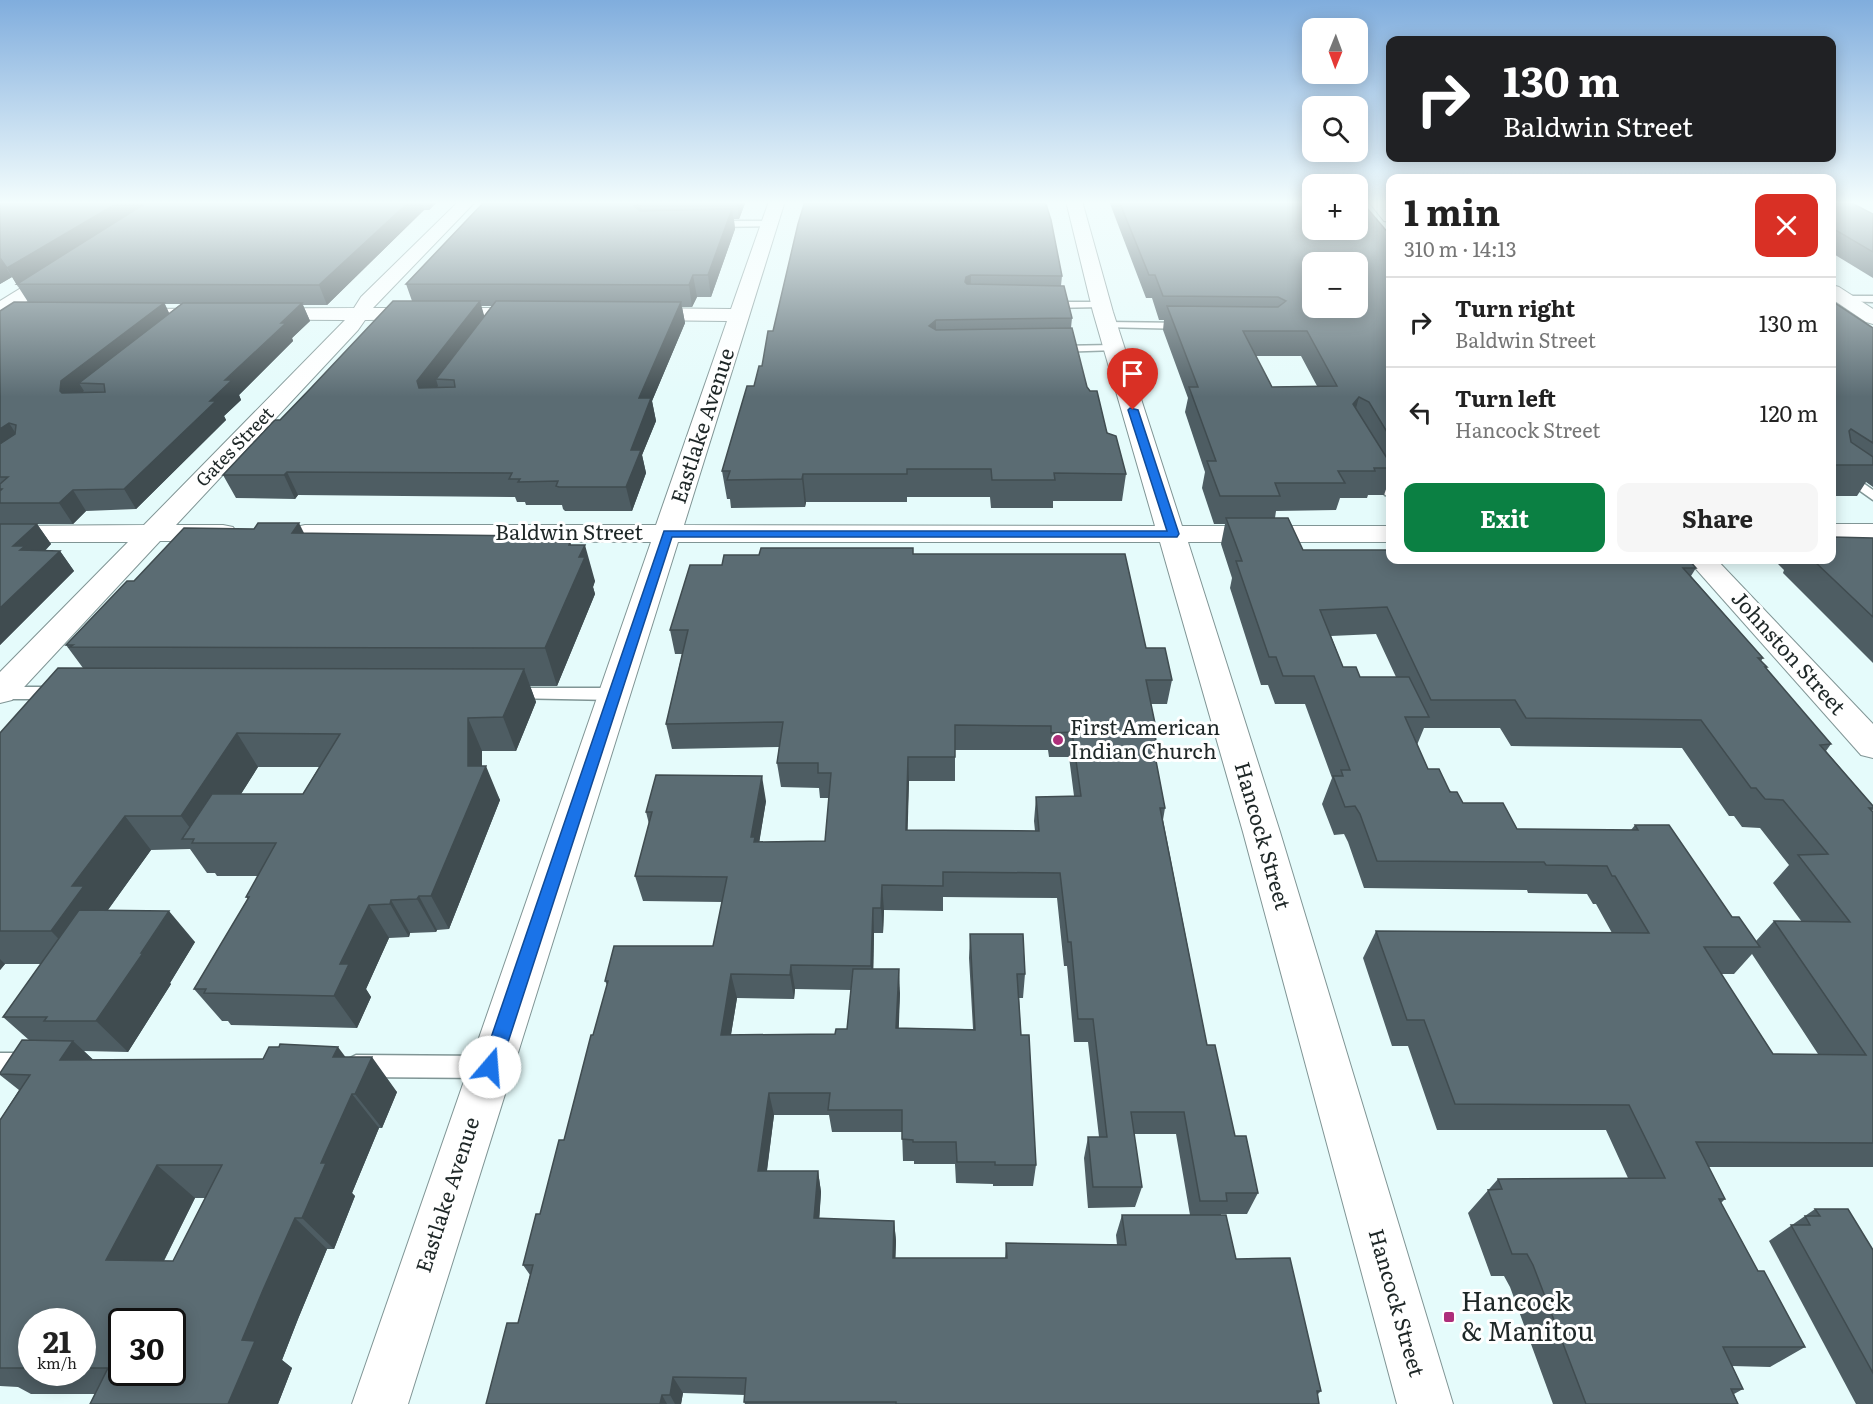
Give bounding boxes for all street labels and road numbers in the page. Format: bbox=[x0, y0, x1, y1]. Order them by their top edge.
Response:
street label: Eastlake Avenue bbox=[661, 343, 740, 507]
street label: Gates Street bbox=[189, 399, 280, 492]
street label: Baldwin Street bbox=[495, 515, 643, 546]
street label: Johnston Street bbox=[1725, 582, 1855, 721]
street label: Hancock Street bbox=[1228, 758, 1300, 913]
street label: Eastlake Avenue bbox=[406, 1112, 485, 1276]
street label: Hancock Street bbox=[1362, 1225, 1434, 1380]

